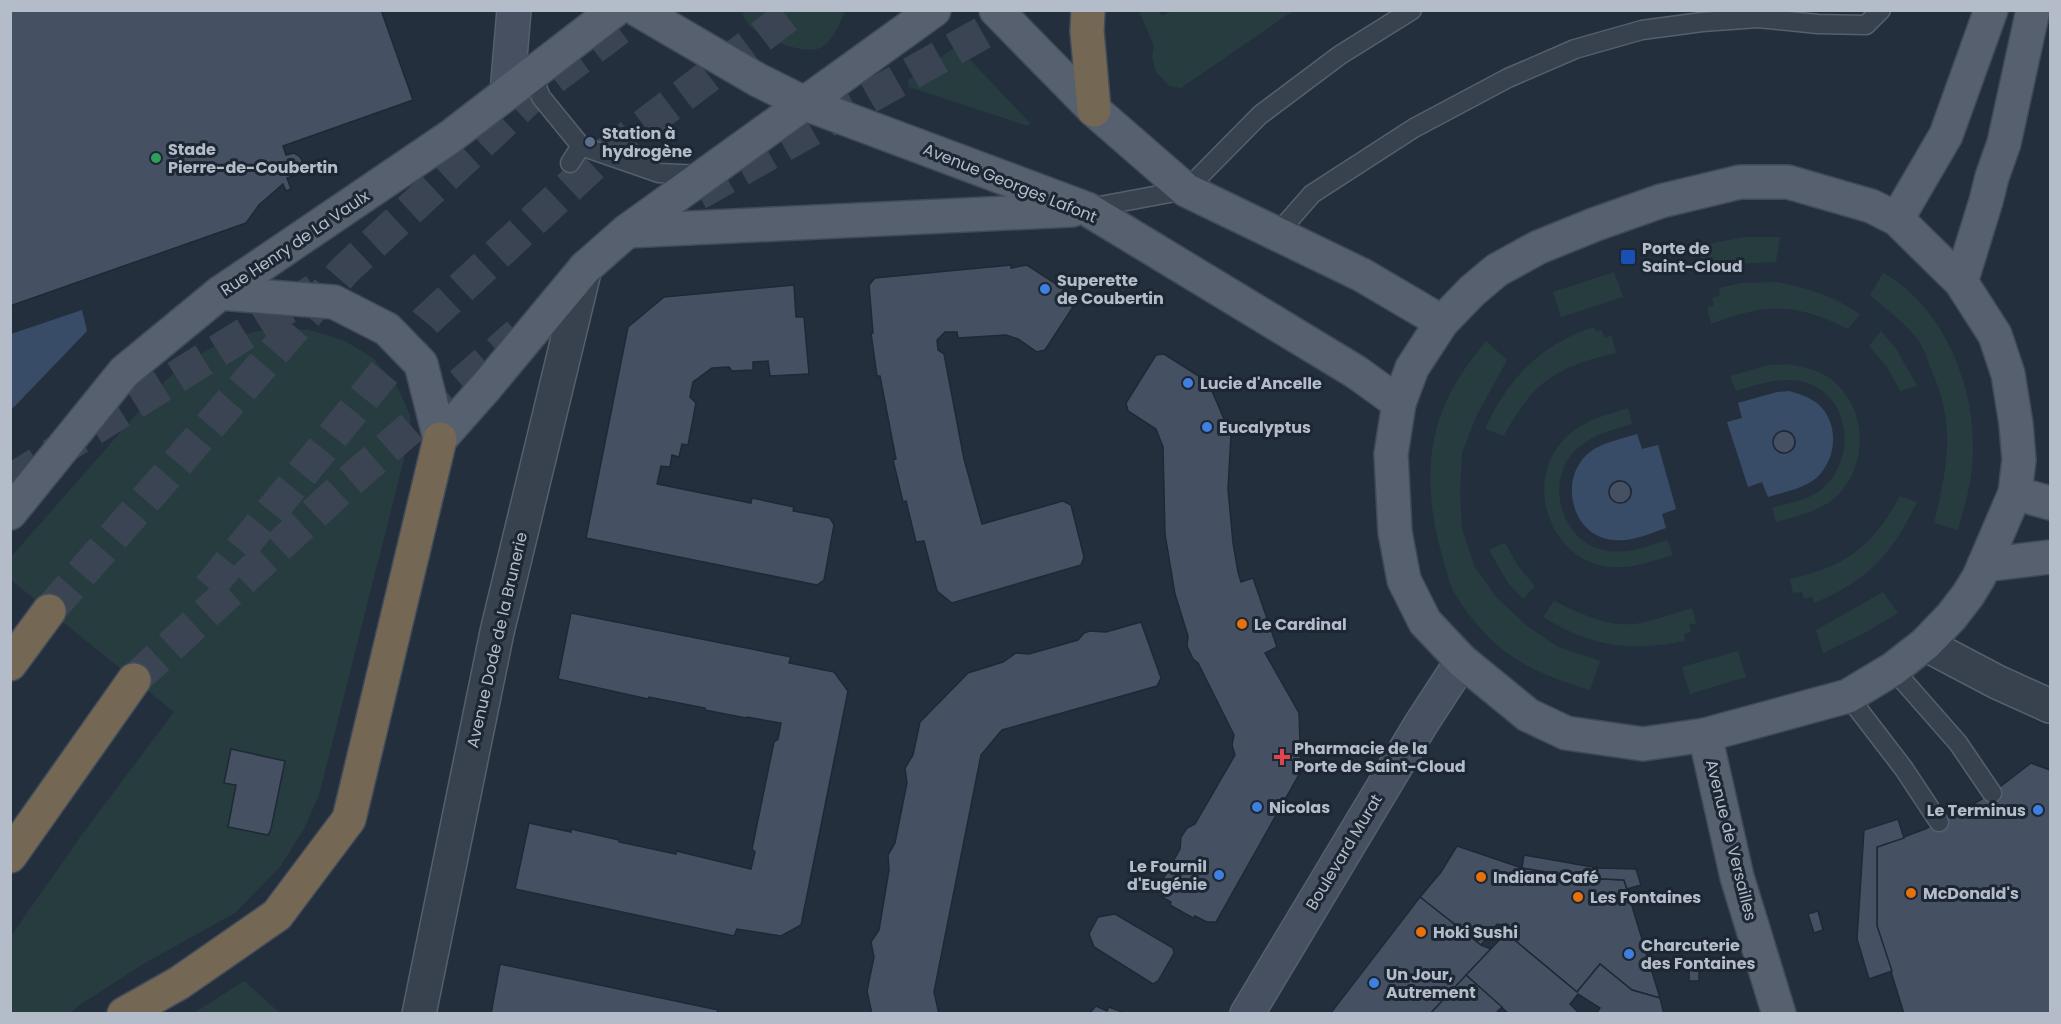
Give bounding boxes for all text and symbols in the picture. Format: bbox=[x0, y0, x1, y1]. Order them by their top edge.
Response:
place label: Station à hydrogène bbox=[602, 122, 692, 163]
marker: Station à hydrogène bbox=[583, 135, 597, 149]
place label: Stade Pierre-de-Coubertin bbox=[168, 138, 338, 179]
street label: Avenue Georges Lafont bbox=[920, 138, 1101, 228]
marker: Stade Pierre-de-Coubertin bbox=[149, 151, 163, 165]
street label: Rue Henry de La Vaulx bbox=[216, 184, 374, 301]
place label: Porte de Saint-Cloud bbox=[1642, 237, 1743, 278]
marker: Porte de Saint-Cloud bbox=[1619, 248, 1637, 266]
place label: Superette de Coubertin bbox=[1057, 269, 1164, 310]
marker: Superette de Coubertin bbox=[1038, 282, 1052, 296]
place label: Lucie d'Ancelle bbox=[1200, 372, 1322, 395]
marker: Lucie d'Ancelle bbox=[1181, 376, 1195, 390]
place label: Eucalyptus bbox=[1219, 416, 1311, 439]
marker: Eucalyptus bbox=[1200, 420, 1214, 434]
street label: Avenue Dode de la Brunerie bbox=[461, 530, 533, 750]
place label: Le Cardinal bbox=[1254, 613, 1347, 636]
marker: Le Cardinal bbox=[1235, 617, 1249, 631]
place label: Pharmacie de la Porte de Saint-Cloud bbox=[1294, 737, 1466, 778]
marker: Pharmacie de la Porte de Saint-Cloud bbox=[1275, 750, 1289, 764]
street label: Avenue de Versailles bbox=[1700, 757, 1762, 923]
street label: Boulevard Murat bbox=[1300, 790, 1388, 914]
place label: Nicolas bbox=[1269, 796, 1330, 819]
place label: Le Terminus bbox=[1927, 799, 2026, 822]
marker: Nicolas bbox=[1250, 800, 1264, 814]
marker: Le Terminus bbox=[2031, 803, 2045, 817]
place label: Le Fournil d'Eugénie bbox=[1127, 855, 1207, 896]
place label: Indiana Café bbox=[1493, 866, 1599, 889]
marker: Le Fournil d'Eugénie bbox=[1212, 868, 1226, 882]
marker: Indiana Café bbox=[1474, 870, 1488, 884]
place label: McDonald's bbox=[1923, 882, 2019, 905]
place label: Les Fontaines bbox=[1590, 886, 1701, 909]
marker: McDonald's bbox=[1904, 886, 1918, 900]
marker: Les Fontaines bbox=[1571, 890, 1585, 904]
place label: Hoki Sushi bbox=[1433, 921, 1518, 944]
marker: Hoki Sushi bbox=[1414, 925, 1428, 939]
place label: Charcuterie des Fontaines bbox=[1641, 934, 1755, 975]
marker: Charcuterie des Fontaines bbox=[1622, 947, 1636, 961]
place label: Un Jour, Autrement bbox=[1386, 963, 1476, 1004]
marker: Un Jour, Autrement bbox=[1367, 976, 1381, 990]

